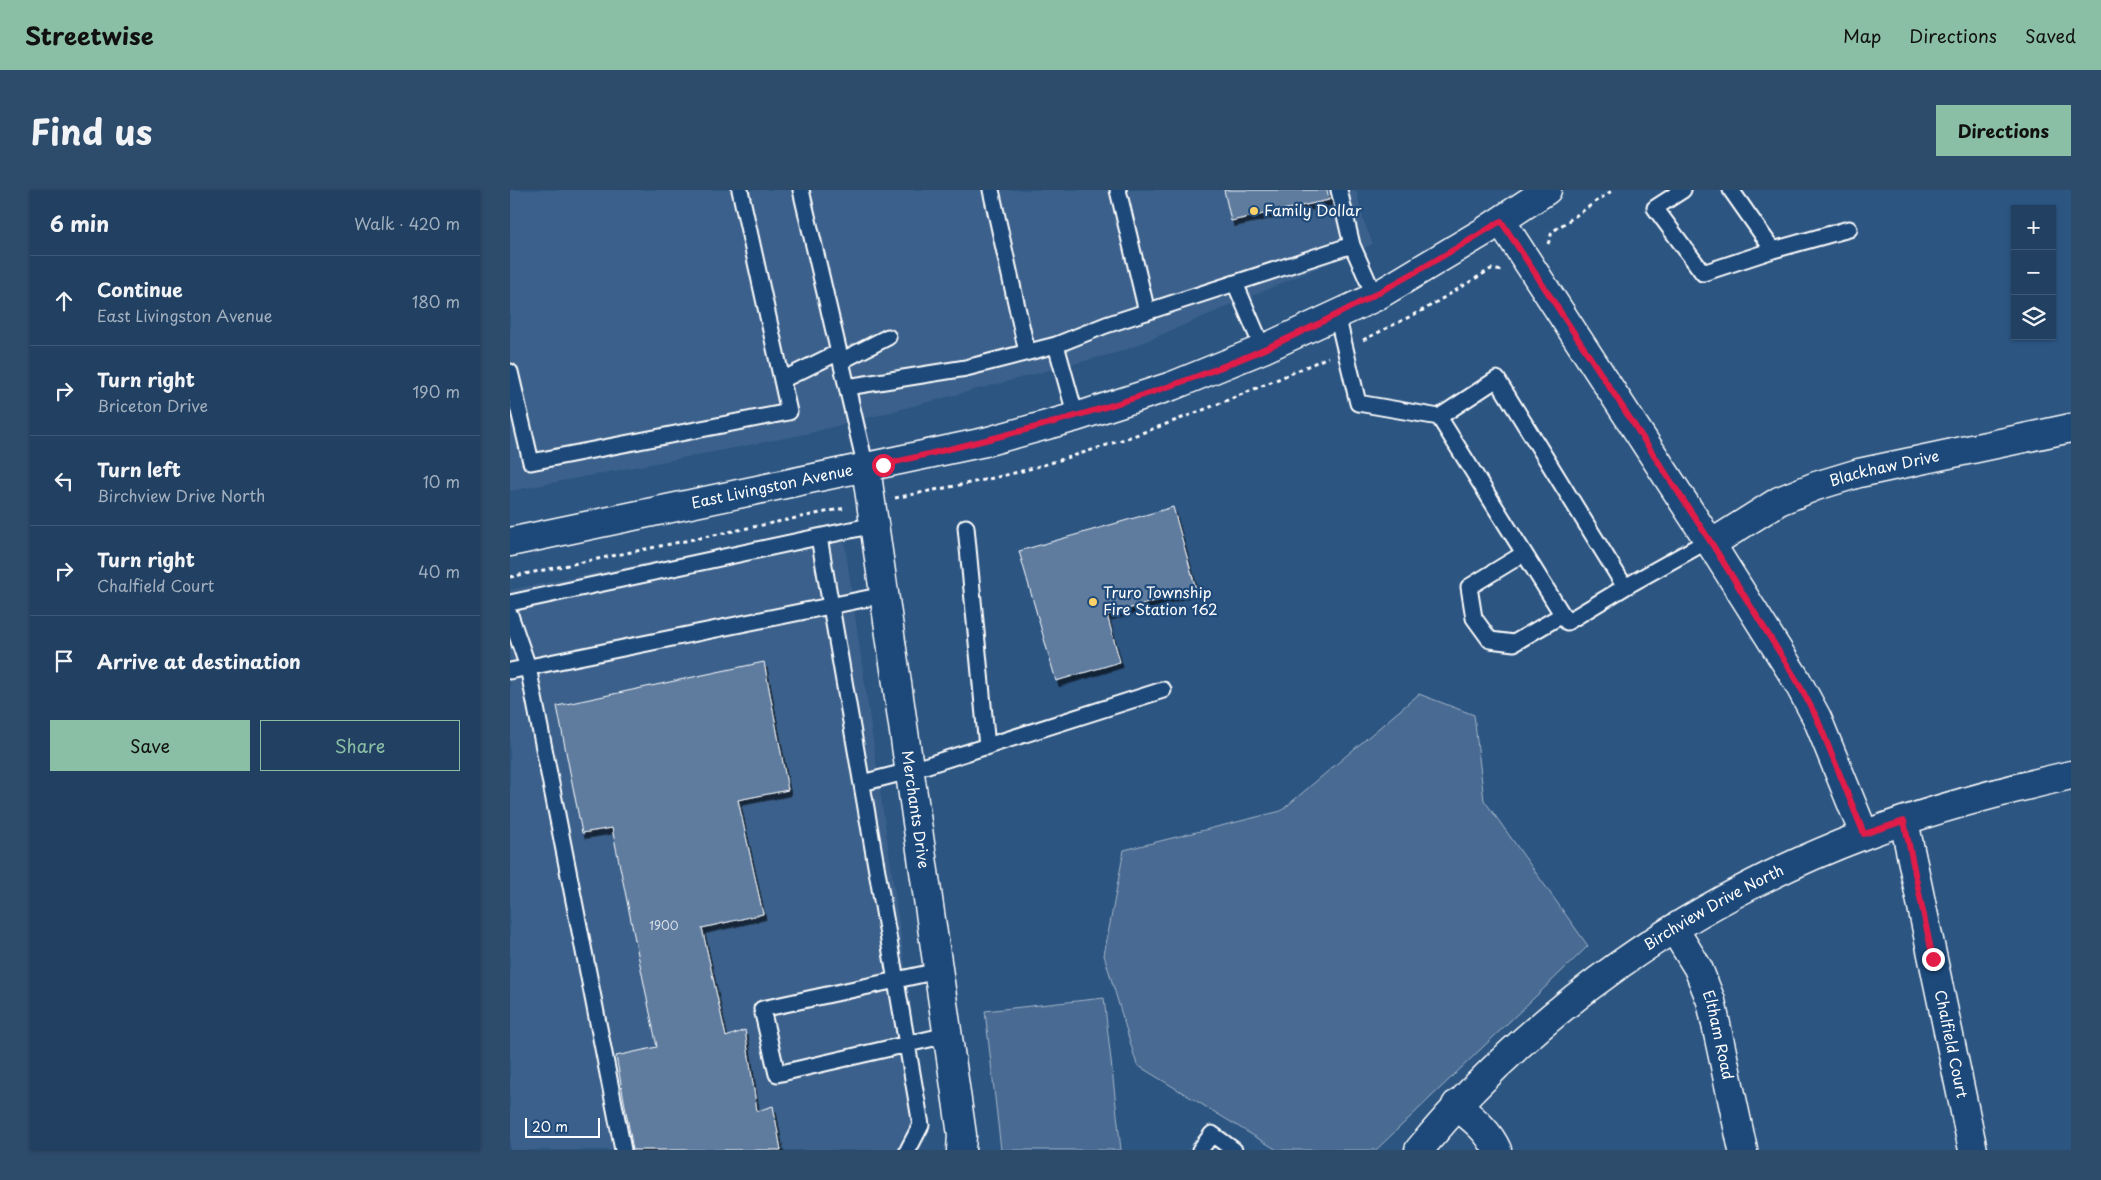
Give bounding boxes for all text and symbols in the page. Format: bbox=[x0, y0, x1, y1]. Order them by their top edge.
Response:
text: Streetwise bbox=[25, 17, 154, 53]
text: Map bbox=[1843, 22, 1881, 49]
text: Directions bbox=[1909, 22, 1997, 49]
text: Saved bbox=[2025, 22, 2076, 49]
text: Find us bbox=[30, 104, 152, 157]
button: Directions bbox=[1936, 105, 2071, 156]
place label: Family Dollar bbox=[1264, 198, 1362, 221]
marker: Family Dollar bbox=[1248, 205, 1260, 217]
map controls bbox=[2011, 205, 2056, 340]
button: + bbox=[2011, 205, 2056, 250]
text: 6 min bbox=[50, 207, 109, 239]
text: Walk · 420 m bbox=[354, 211, 460, 235]
button: − bbox=[2011, 250, 2056, 295]
text: Continue bbox=[97, 275, 183, 303]
icon: ahead bbox=[50, 287, 78, 315]
text: 180 m bbox=[412, 289, 460, 313]
button: layers bbox=[2011, 295, 2056, 340]
text: East Livingston Avenue bbox=[97, 303, 273, 327]
text: Turn right bbox=[97, 365, 195, 393]
icon: right bbox=[50, 377, 78, 405]
text: 190 m bbox=[412, 379, 460, 403]
text: Briceton Drive bbox=[97, 393, 208, 417]
street label: Blackhaw Drive bbox=[1826, 443, 1941, 491]
route start bbox=[872, 454, 895, 477]
text: Turn left bbox=[97, 455, 181, 483]
street label: East Livingston Avenue bbox=[689, 457, 855, 514]
icon: left bbox=[50, 467, 78, 495]
text: 10 m bbox=[423, 469, 460, 493]
text: Birchview Drive North bbox=[97, 483, 265, 507]
text: Turn right bbox=[97, 545, 195, 573]
icon: right bbox=[50, 557, 78, 585]
text: 40 m bbox=[418, 559, 460, 583]
text: Chalfield Court bbox=[97, 573, 214, 597]
place label: Truro Township Fire Station 162 bbox=[1103, 580, 1218, 620]
marker: Truro Township Fire Station 162 bbox=[1087, 596, 1099, 608]
icon: arrive bbox=[50, 647, 78, 675]
text: Arrive at destination bbox=[97, 647, 301, 675]
button: Save bbox=[50, 720, 250, 771]
button: Share bbox=[260, 720, 460, 771]
street label: Merchants Drive bbox=[897, 749, 936, 870]
street label: Birchview Drive North bbox=[1638, 858, 1787, 955]
house number: 1900 bbox=[649, 916, 679, 934]
route end bbox=[1922, 948, 1945, 971]
street label: Eltham Road bbox=[1698, 986, 1741, 1082]
street label: Chalfield Court bbox=[1930, 988, 1975, 1100]
scale bar bbox=[525, 1115, 600, 1138]
text: 20 m bbox=[532, 1116, 568, 1137]

